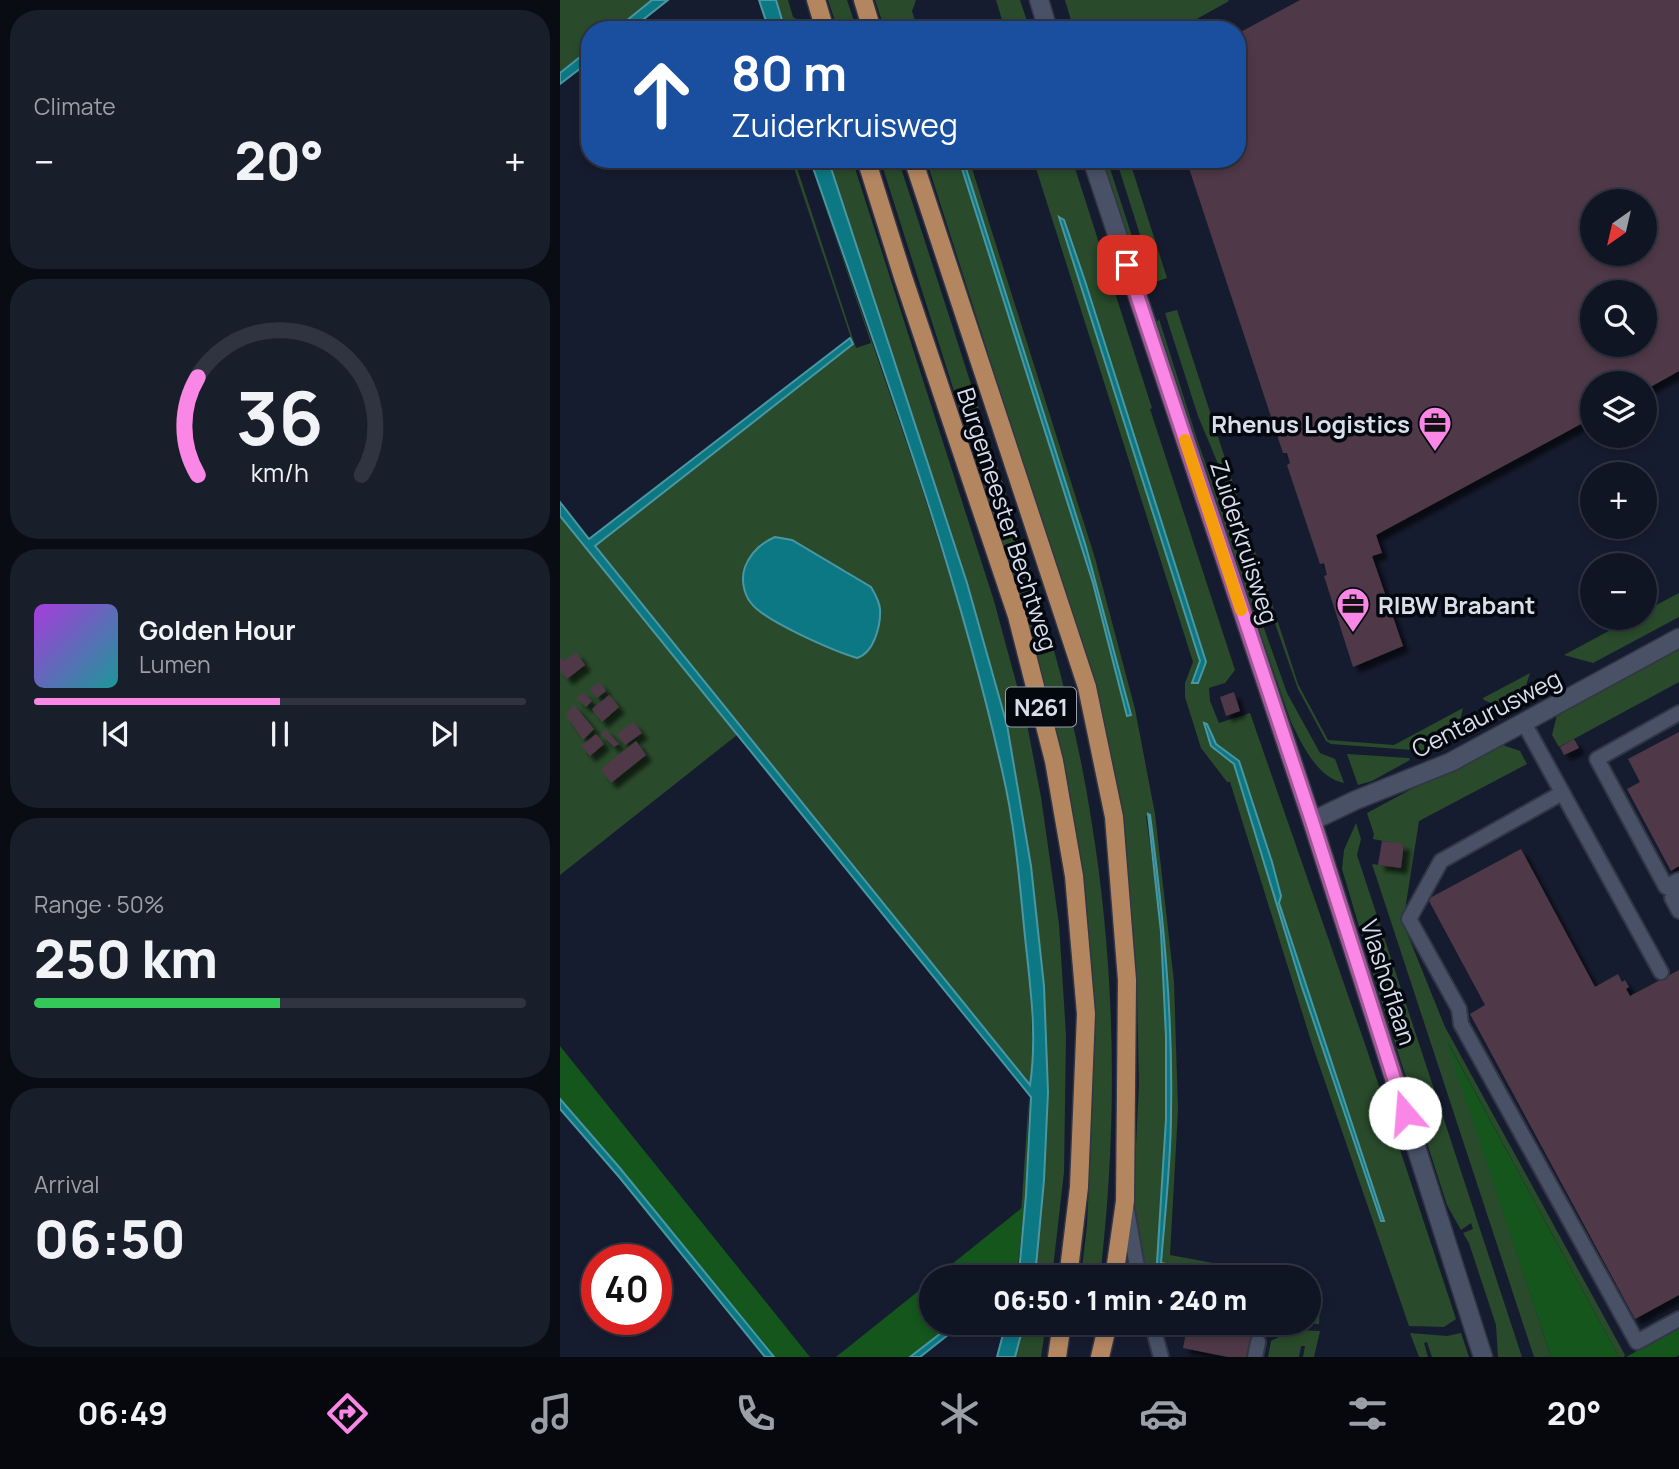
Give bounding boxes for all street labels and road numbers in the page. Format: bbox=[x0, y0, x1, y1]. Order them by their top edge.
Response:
street label: Burgemeester Bechtweg bbox=[950, 383, 1066, 655]
street label: Zuiderkruisweg bbox=[1203, 456, 1287, 628]
street label: Centaurusweg bbox=[1406, 661, 1566, 765]
road number: N261 bbox=[1006, 688, 1076, 726]
street label: Vlashoflaan bbox=[1353, 915, 1425, 1049]

